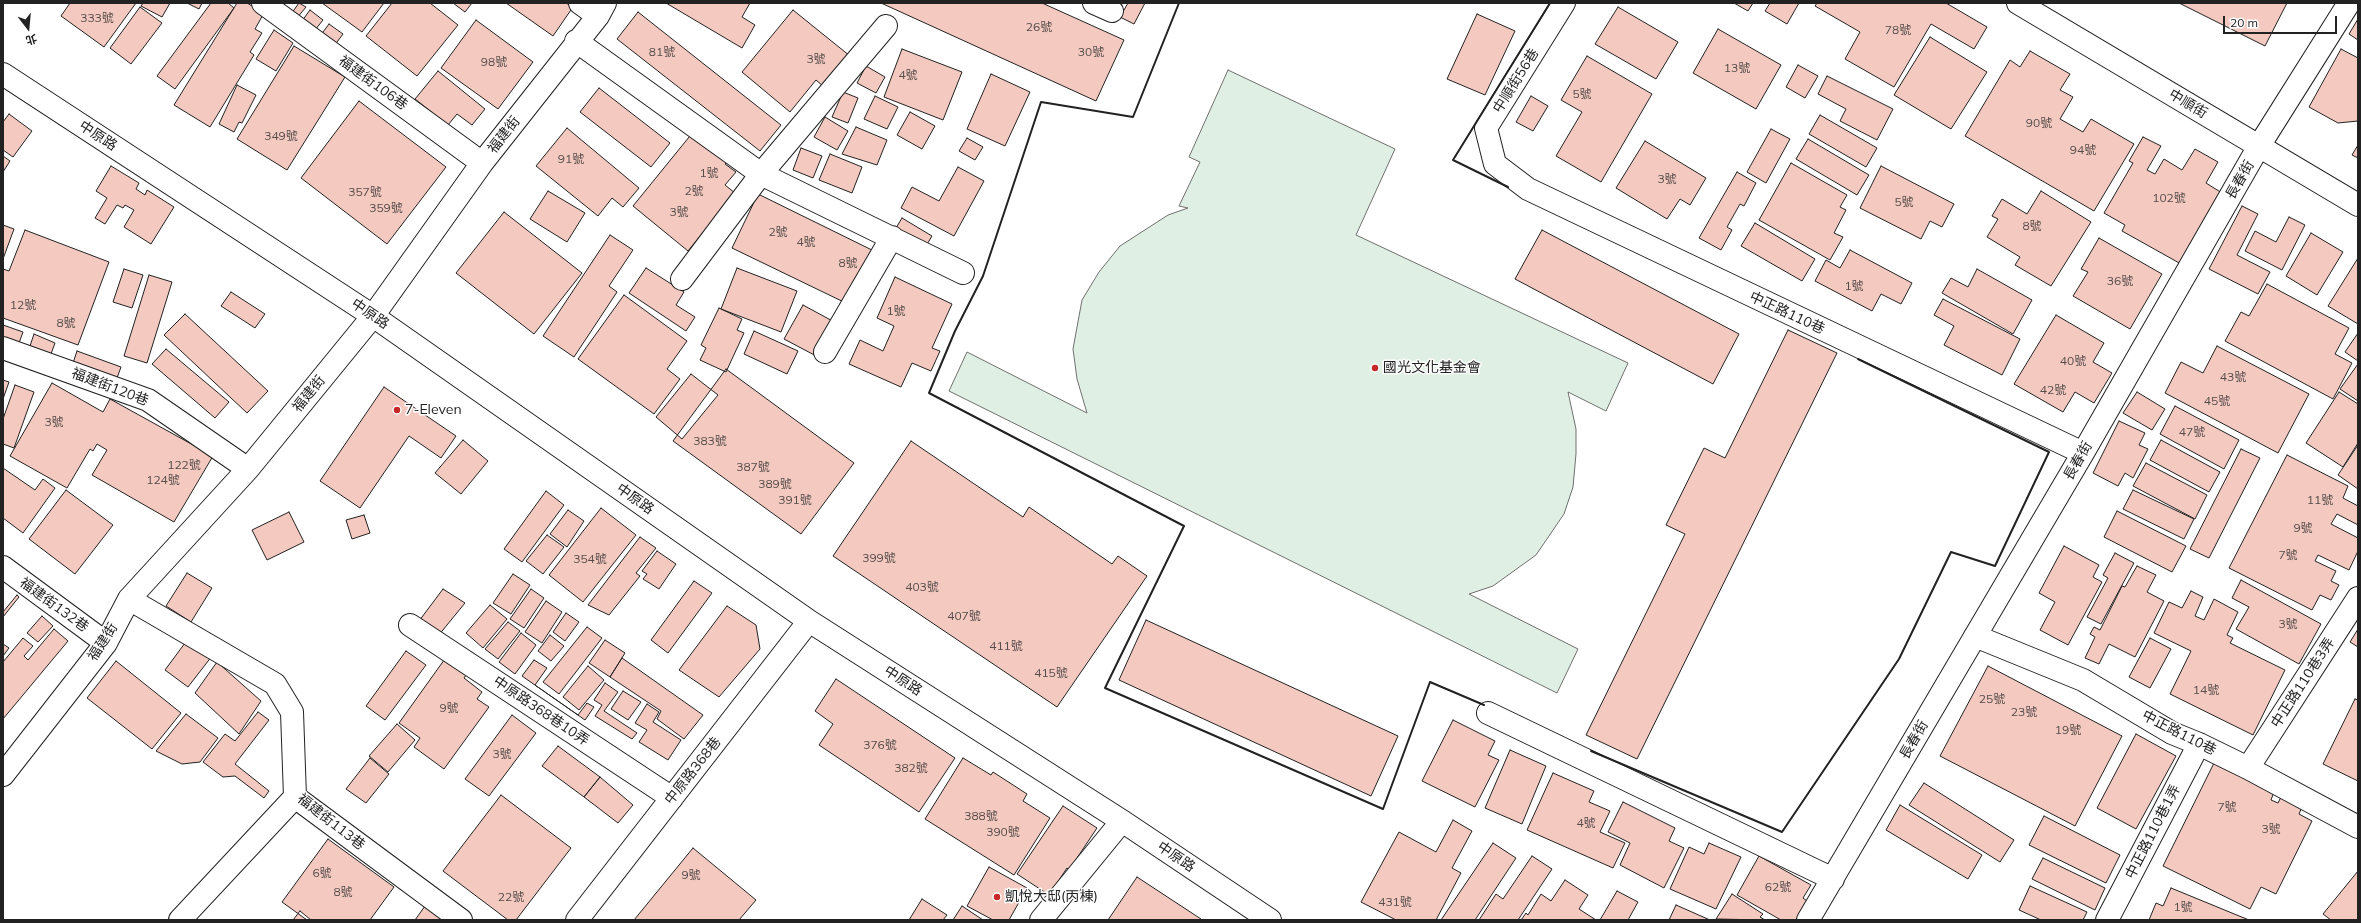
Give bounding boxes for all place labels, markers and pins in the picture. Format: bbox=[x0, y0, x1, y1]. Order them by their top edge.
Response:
place label: 國光文化基金會 bbox=[1383, 360, 1481, 376]
marker: 國光文化基金會 bbox=[1370, 363, 1380, 373]
place label: 7-Eleven bbox=[405, 402, 462, 418]
marker: 7-Eleven bbox=[392, 405, 402, 415]
place label: 凱悅大邸(丙棟) bbox=[1005, 889, 1098, 905]
marker: 凱悅大邸(丙棟) bbox=[992, 892, 1002, 902]

